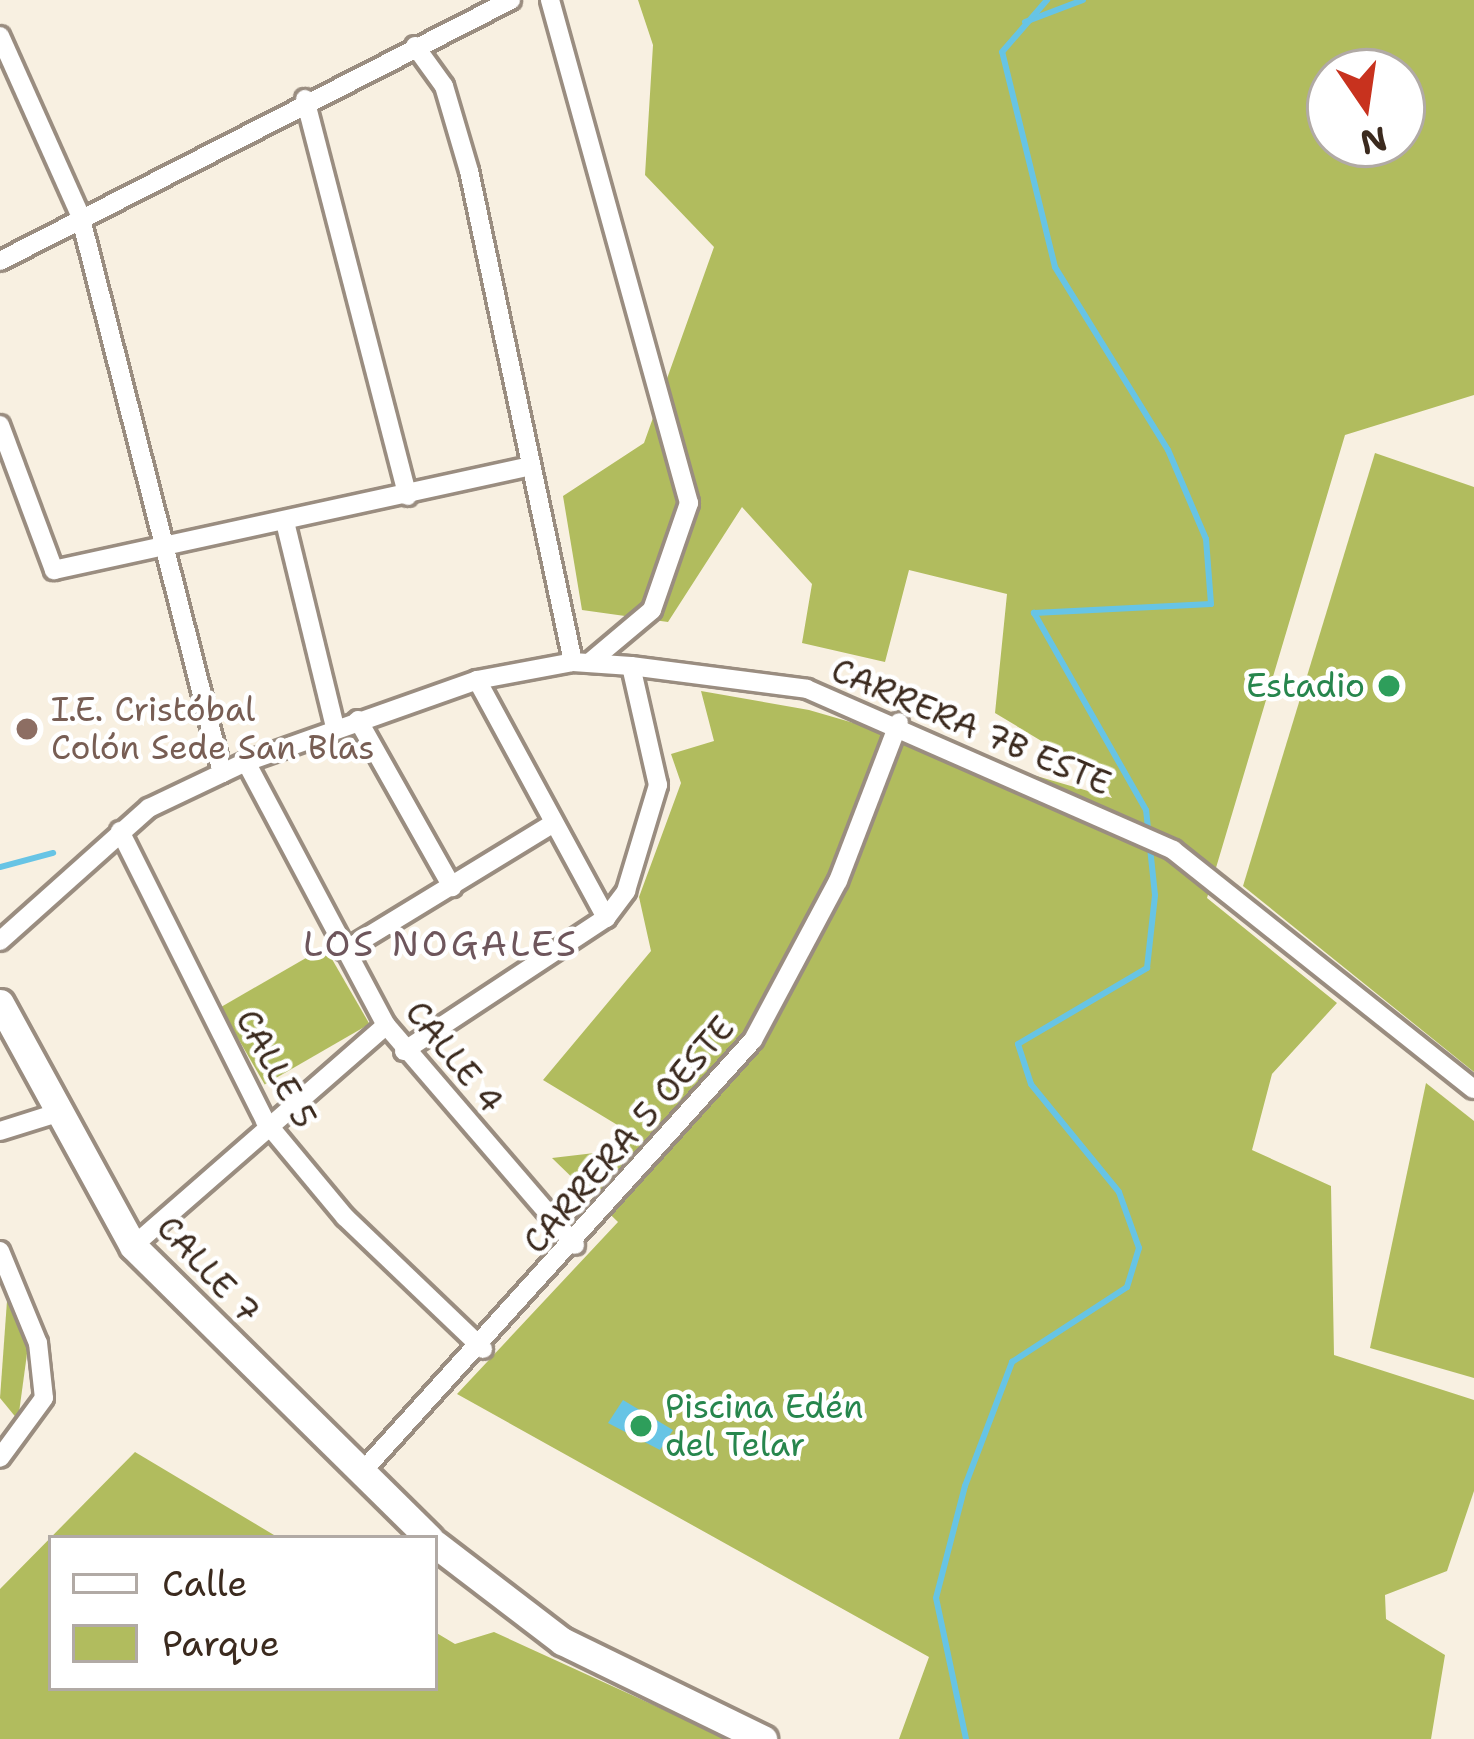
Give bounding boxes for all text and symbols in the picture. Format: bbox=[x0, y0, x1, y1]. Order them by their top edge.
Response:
north arrow bbox=[1306, 48, 1426, 168]
text: N bbox=[1356, 116, 1391, 166]
street label: CARRERA 7B ESTE bbox=[825, 650, 1117, 804]
place label: Estadio bbox=[1246, 666, 1365, 706]
marker: Estadio bbox=[1376, 673, 1402, 699]
place label: I.E. Cristóbal Colón Sede San Blas bbox=[51, 690, 375, 768]
marker: I.E. Cristóbal Colón Sede San Blas bbox=[14, 716, 40, 742]
district label: LOS NOGALES bbox=[303, 922, 579, 966]
street label: CALLE 4 bbox=[397, 993, 511, 1121]
street label: CALLE 5 bbox=[227, 1003, 325, 1135]
street label: CARRERA 5 OESTE bbox=[515, 1008, 743, 1262]
street label: CALLE 7 bbox=[148, 1208, 268, 1332]
place label: Piscina Edén del Telar bbox=[665, 1387, 864, 1465]
marker: Piscina Edén del Telar bbox=[628, 1413, 654, 1439]
legend bbox=[48, 1535, 438, 1691]
text: Calle bbox=[162, 1559, 248, 1608]
text: Parque bbox=[162, 1619, 280, 1668]

